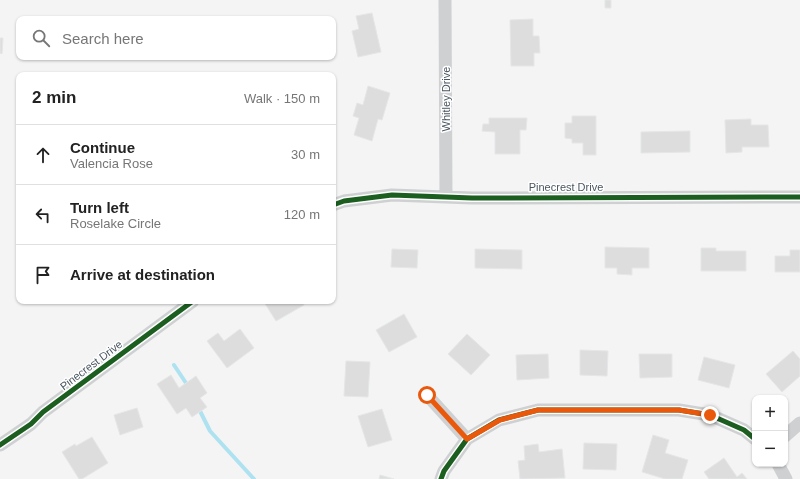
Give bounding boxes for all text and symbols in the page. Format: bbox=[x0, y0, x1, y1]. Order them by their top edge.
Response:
search box bbox=[16, 16, 336, 60]
icon: search bbox=[30, 27, 52, 49]
text: Search here bbox=[62, 30, 144, 47]
street label: Whitley Drive bbox=[440, 67, 452, 131]
text: 2 min bbox=[32, 88, 76, 107]
text: Walk · 150 m bbox=[244, 91, 320, 106]
text: Continue bbox=[70, 139, 135, 156]
icon: ahead bbox=[32, 144, 54, 166]
text: 30 m bbox=[291, 147, 320, 162]
text: Valencia Rose bbox=[70, 156, 153, 171]
street label: Pinecrest Drive bbox=[529, 181, 603, 193]
text: Turn left bbox=[70, 199, 129, 216]
icon: left bbox=[32, 204, 54, 226]
text: 120 m bbox=[284, 207, 320, 222]
text: Roselake Circle bbox=[70, 216, 161, 231]
icon: arrive bbox=[32, 264, 54, 286]
text: Arrive at destination bbox=[70, 266, 215, 283]
street label: Pinecrest Drive bbox=[58, 338, 124, 392]
route start bbox=[418, 386, 436, 404]
map controls bbox=[752, 395, 788, 467]
button: + bbox=[752, 395, 788, 431]
route end bbox=[701, 406, 719, 424]
button: − bbox=[752, 431, 788, 467]

